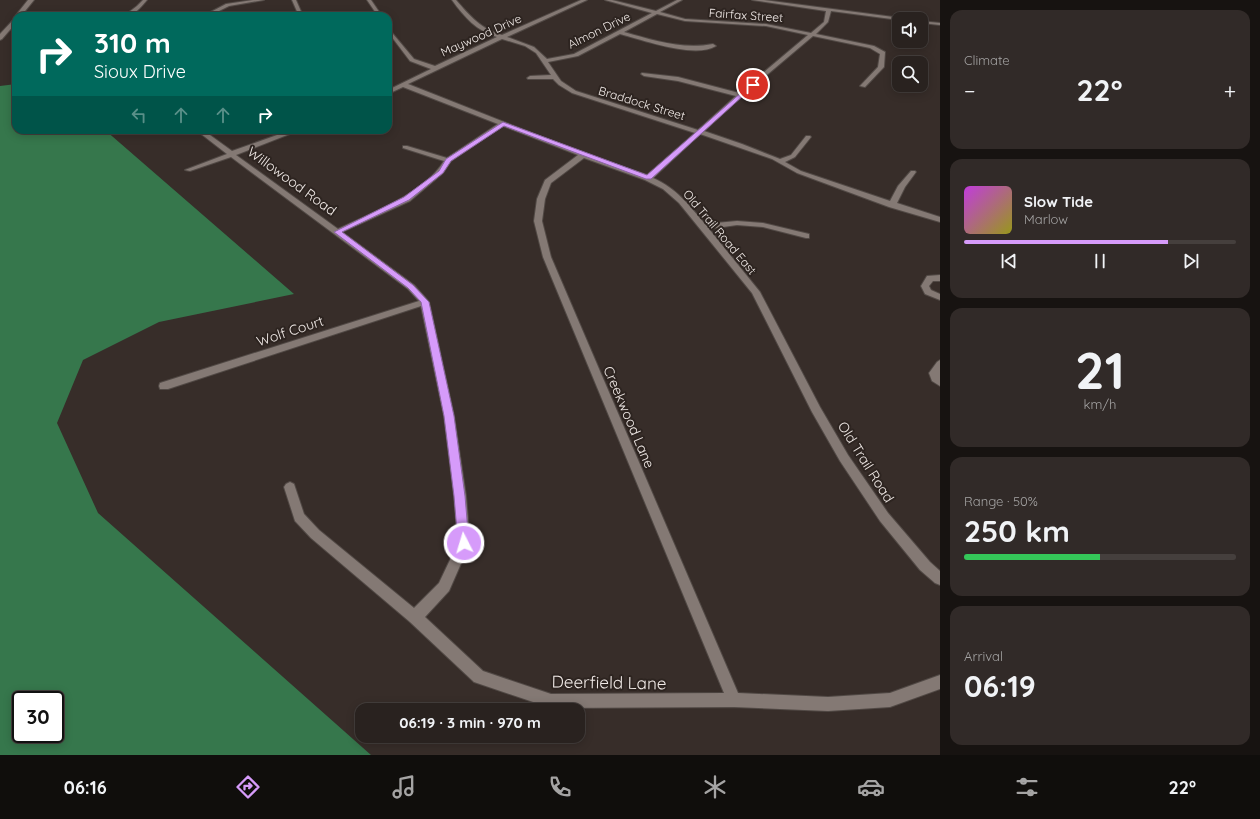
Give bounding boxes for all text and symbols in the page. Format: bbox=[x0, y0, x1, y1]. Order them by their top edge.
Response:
street label: Fairfax Street bbox=[708, 5, 784, 25]
street label: Almon Drive bbox=[565, 8, 633, 52]
street label: Maywood Drive bbox=[438, 10, 524, 60]
map controls bbox=[892, 12, 928, 92]
button: sound bbox=[892, 12, 928, 48]
text: 310 m bbox=[94, 25, 171, 60]
icon: right bbox=[28, 28, 80, 80]
text: Climate bbox=[964, 52, 1010, 68]
button: search bbox=[892, 56, 928, 92]
text: Sioux Drive bbox=[94, 60, 186, 83]
pin bbox=[736, 68, 770, 102]
text: 22° bbox=[1077, 71, 1122, 109]
icon: arrive bbox=[742, 74, 764, 96]
text: − bbox=[964, 77, 975, 105]
text: + bbox=[1224, 77, 1236, 105]
street label: Braddock Street bbox=[597, 83, 687, 123]
icon: left bbox=[128, 104, 150, 126]
icon: ahead bbox=[170, 104, 192, 126]
icon: ahead bbox=[212, 104, 234, 126]
icon: right bbox=[254, 104, 276, 126]
street label: Willowood Road bbox=[244, 143, 340, 219]
street label: Old Trail Road East bbox=[680, 187, 760, 277]
text: Slow Tide bbox=[1024, 192, 1093, 211]
text: Marlow bbox=[1024, 211, 1068, 227]
icon: previous bbox=[998, 250, 1020, 272]
icon: pause bbox=[1089, 250, 1111, 272]
icon: next bbox=[1180, 250, 1202, 272]
street label: Wolf Court bbox=[254, 312, 326, 350]
text: 21 bbox=[1075, 337, 1125, 402]
street label: Creekwood Lane bbox=[599, 363, 659, 471]
text: km/h bbox=[1084, 396, 1116, 412]
street label: Old Trail Road bbox=[834, 418, 898, 506]
text: Range · 50% bbox=[964, 493, 1038, 509]
text: 250 km bbox=[964, 512, 1070, 550]
position arrow bbox=[443, 522, 485, 564]
text: Arrival bbox=[964, 648, 1003, 664]
text: 06:19 bbox=[964, 667, 1036, 705]
street label: Deerfield Lane bbox=[551, 670, 667, 694]
speed limit sign: 30 bbox=[12, 691, 64, 743]
text: 06:19 · 3 min · 970 m bbox=[399, 713, 541, 732]
icon: directions bbox=[234, 773, 262, 801]
icon: music bbox=[390, 773, 418, 801]
icon: phone bbox=[546, 773, 574, 801]
icon: climate bbox=[701, 773, 729, 801]
icon: car bbox=[857, 773, 885, 801]
icon: filters bbox=[1013, 773, 1041, 801]
text: 06:16 bbox=[64, 776, 107, 799]
text: 22° bbox=[1169, 776, 1196, 799]

